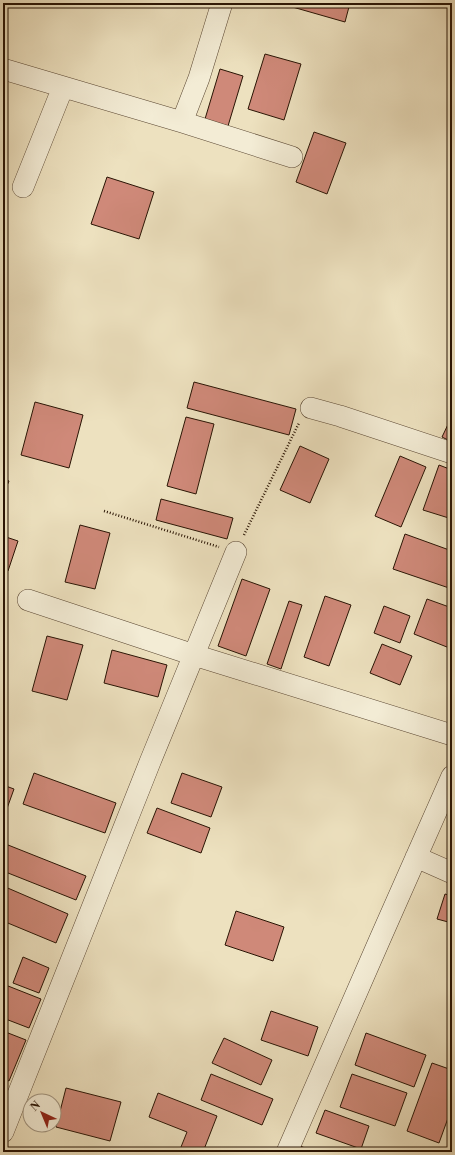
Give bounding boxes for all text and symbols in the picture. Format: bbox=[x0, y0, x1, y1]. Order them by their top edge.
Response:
north arrow bbox=[22, 1093, 62, 1133]
text: N bbox=[28, 1098, 44, 1115]

